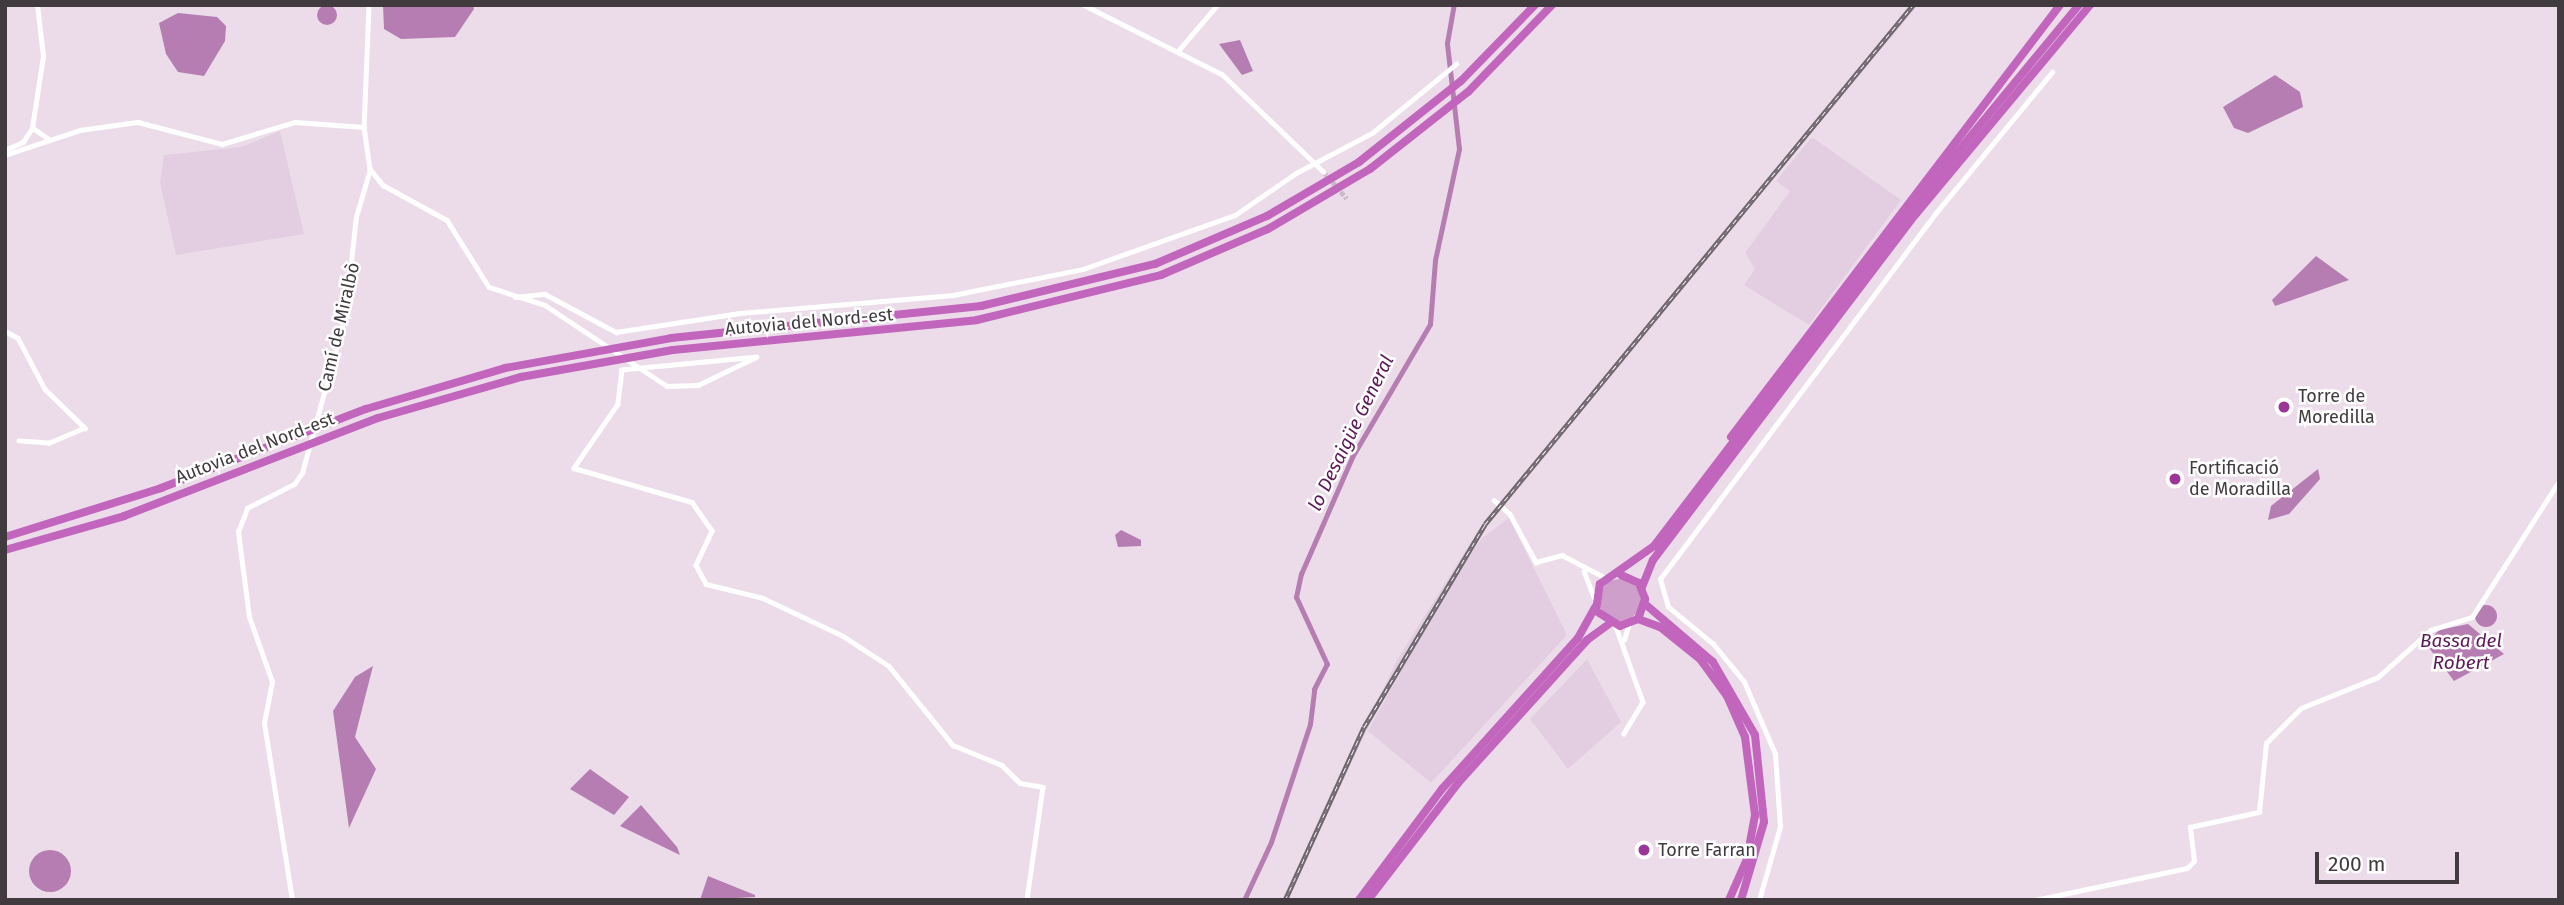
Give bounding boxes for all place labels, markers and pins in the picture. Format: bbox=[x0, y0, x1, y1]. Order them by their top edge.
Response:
place label: Torre de Moredilla bbox=[2298, 386, 2375, 428]
marker: Torre de Moredilla bbox=[2276, 399, 2292, 415]
place label: Fortificació de Moradilla bbox=[2189, 458, 2291, 500]
marker: Fortificació de Moradilla bbox=[2167, 471, 2183, 487]
place label: Torre Farran bbox=[1658, 839, 1756, 861]
marker: Torre Farran bbox=[1636, 842, 1652, 858]

